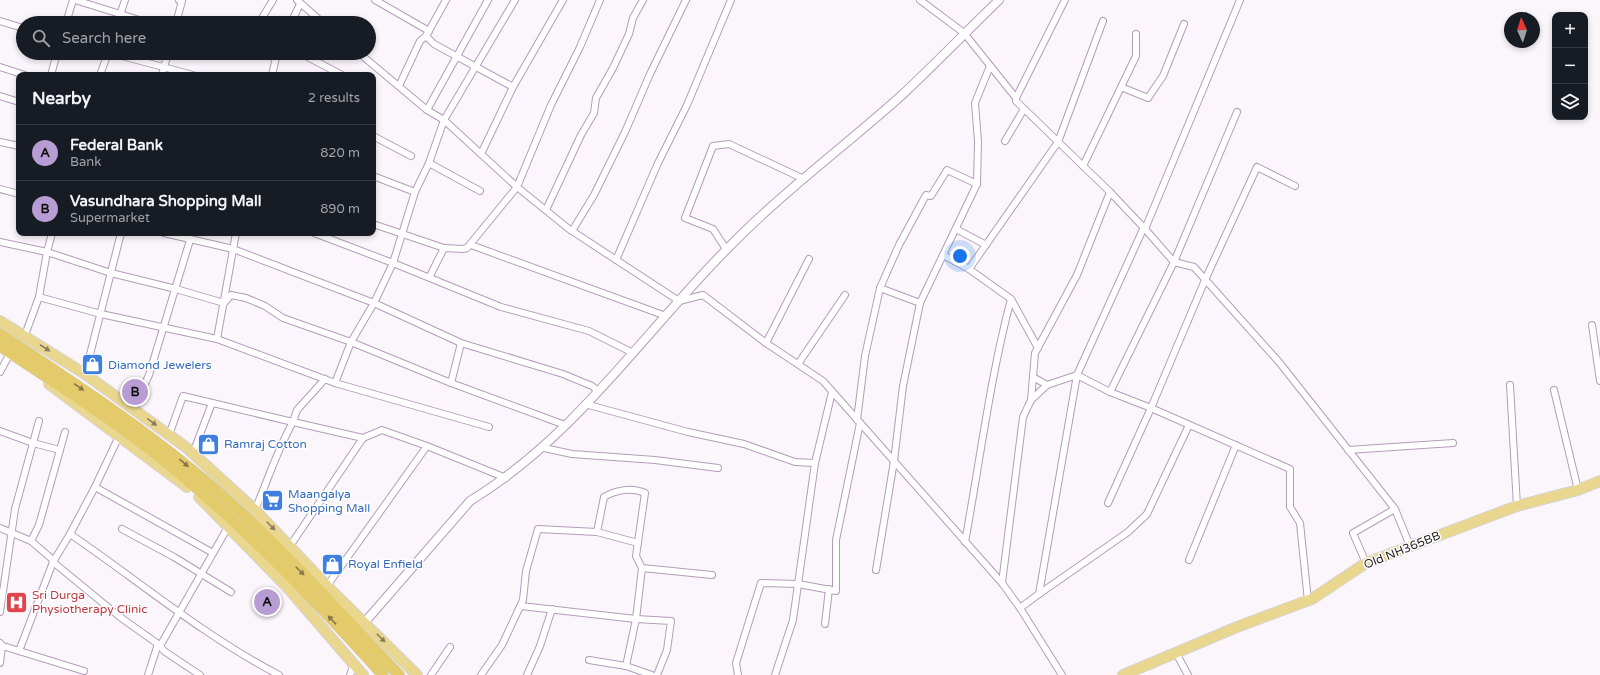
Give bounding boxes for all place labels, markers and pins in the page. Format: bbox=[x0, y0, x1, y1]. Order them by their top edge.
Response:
shop icon: Diamond Jewelers bbox=[79, 352, 105, 378]
place label: Diamond Jewelers bbox=[108, 358, 212, 372]
pin: B bbox=[122, 377, 148, 407]
shop icon: Ramraj Cotton bbox=[196, 431, 222, 457]
place label: Ramraj Cotton bbox=[224, 437, 307, 451]
place label: Maangalya Shopping Mall bbox=[288, 487, 370, 515]
supermarket icon: Maangalya Shopping Mall bbox=[259, 488, 285, 514]
shop icon: Royal Enfield bbox=[320, 551, 346, 577]
place label: Royal Enfield bbox=[348, 557, 423, 571]
pin: A bbox=[254, 587, 280, 617]
place label: Sri Durga Physiotherapy Clinic bbox=[32, 588, 148, 616]
hospital icon: Sri Durga Physiotherapy Clinic bbox=[3, 589, 29, 615]

